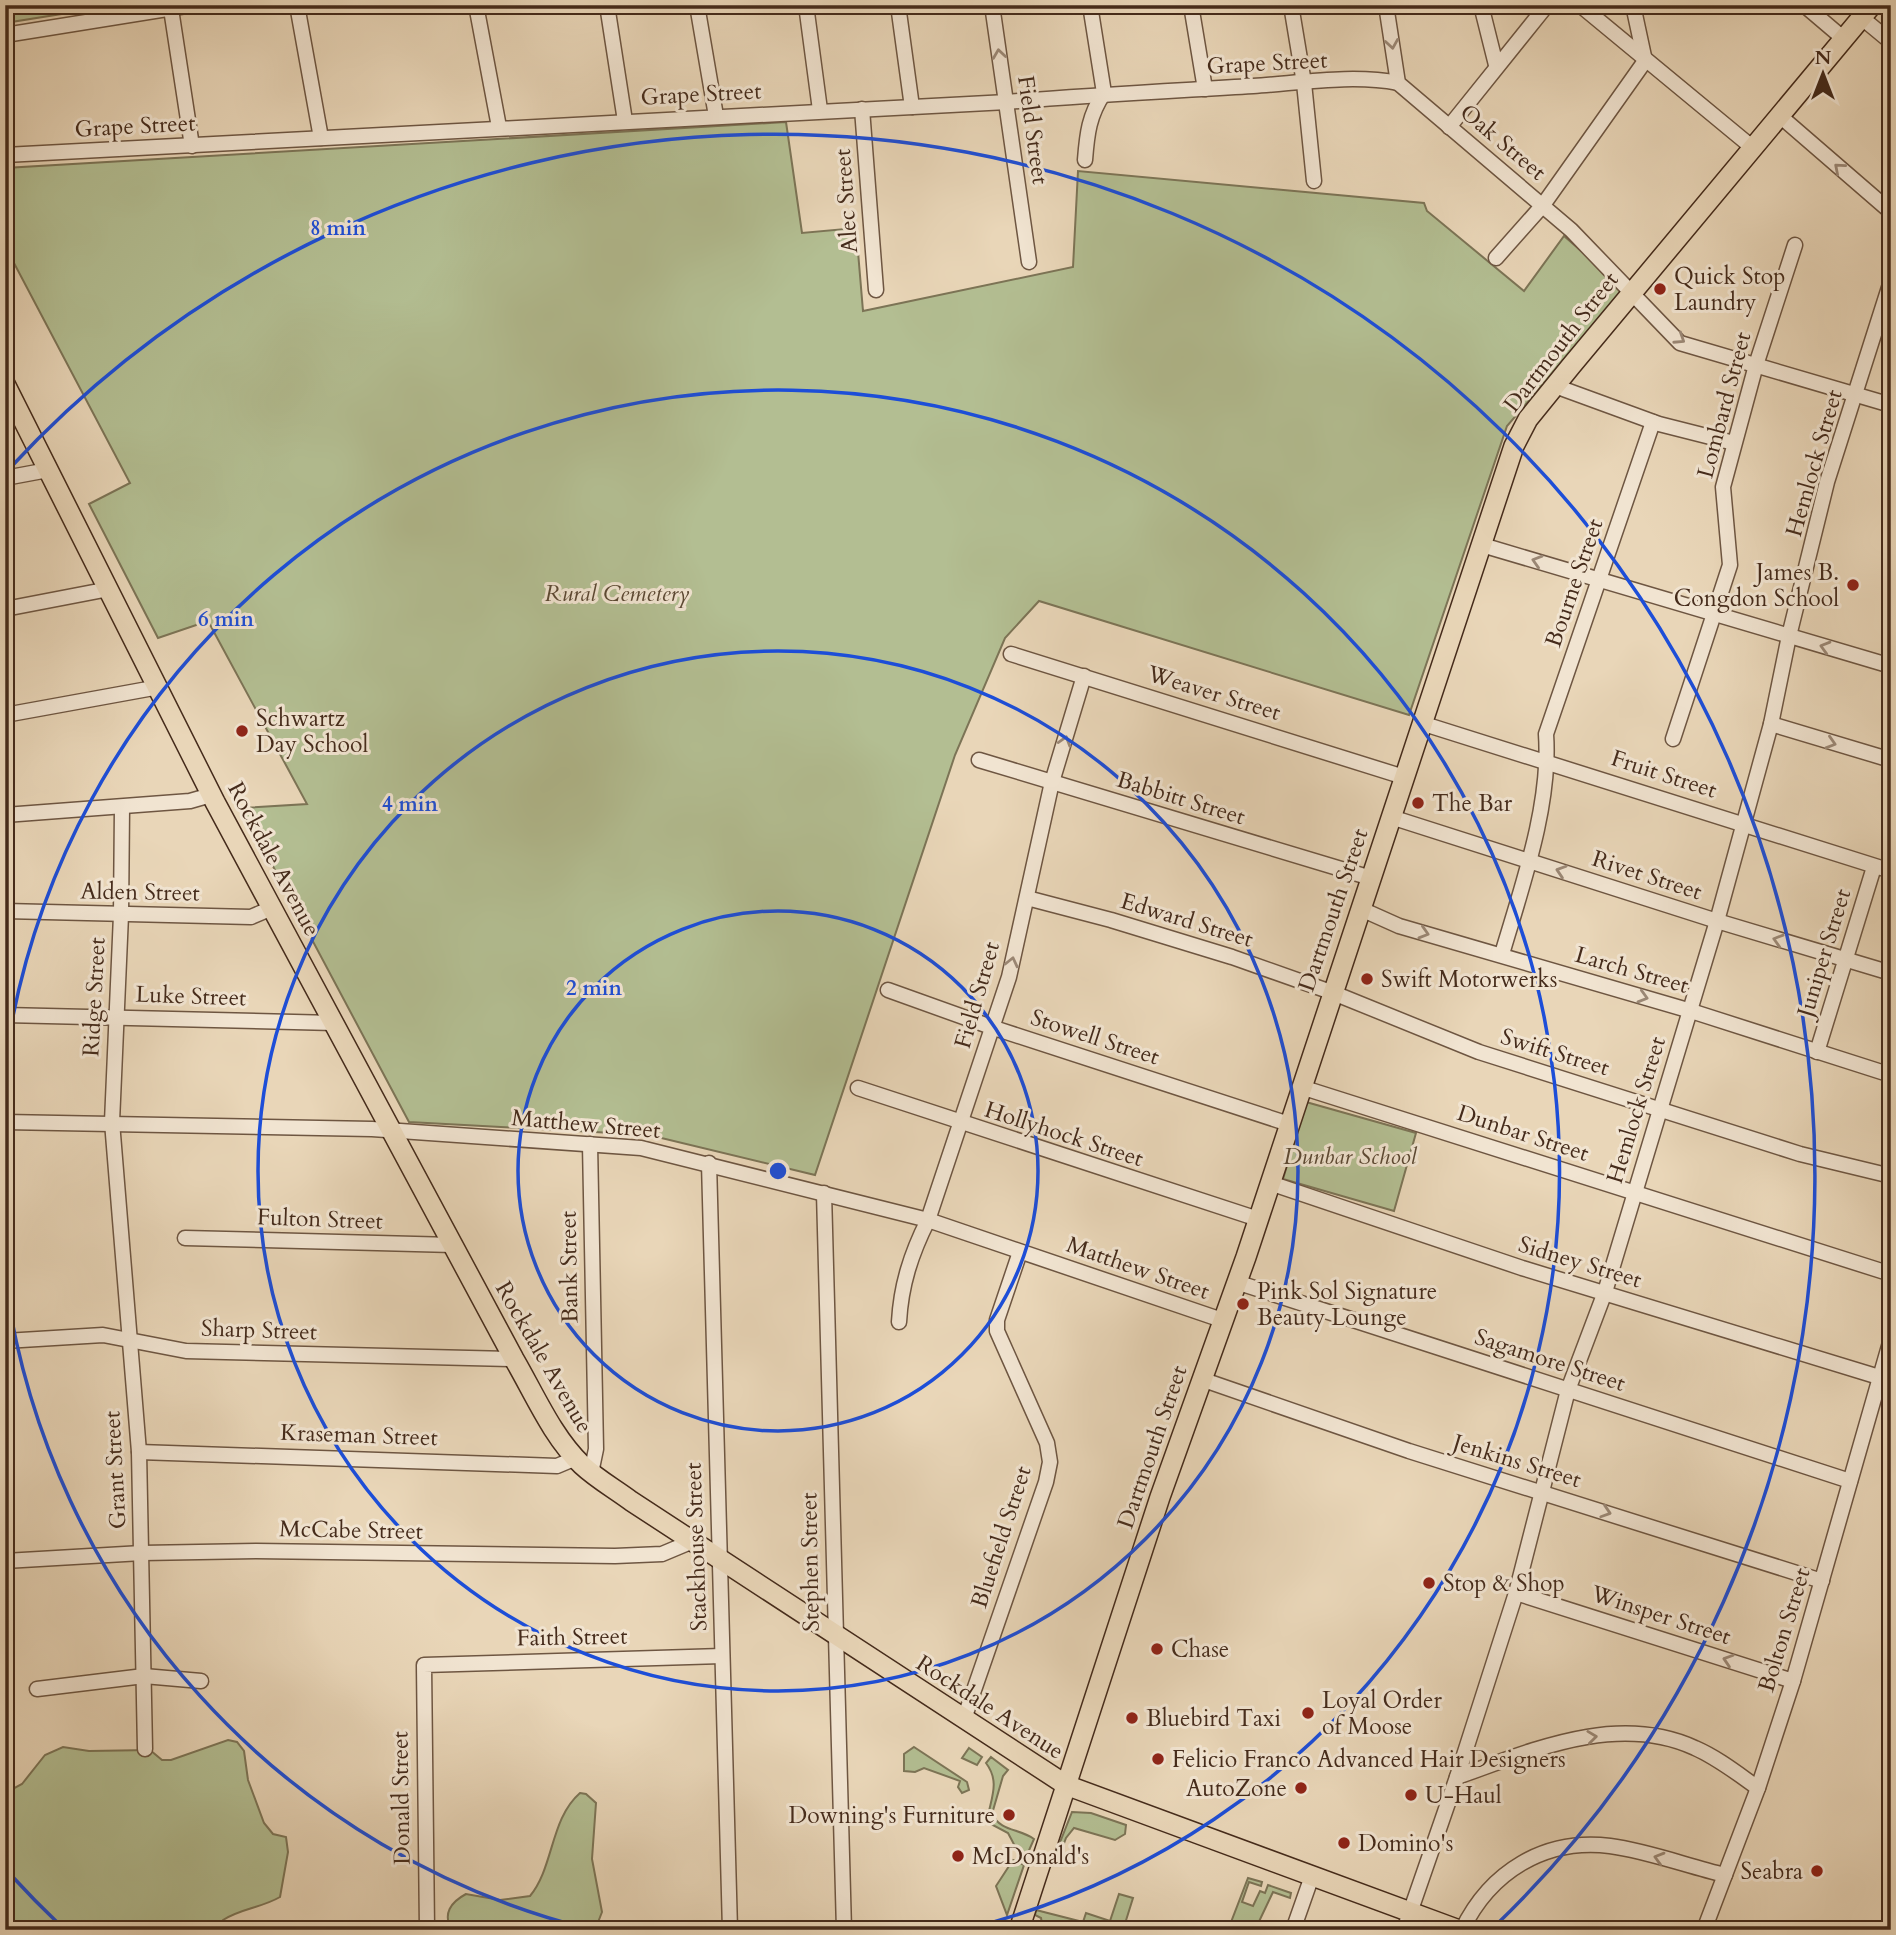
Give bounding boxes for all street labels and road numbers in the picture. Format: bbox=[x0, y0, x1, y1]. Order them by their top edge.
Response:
street label: Grape Street bbox=[1206, 44, 1328, 82]
street label: Field Street bbox=[1010, 74, 1056, 186]
street label: Grape Street bbox=[640, 75, 762, 113]
street label: Oak Street bbox=[1453, 97, 1553, 187]
street label: Grape Street bbox=[74, 107, 196, 145]
street label: Alec Street bbox=[827, 148, 865, 254]
street label: Dartmouth Street bbox=[1496, 265, 1626, 419]
street label: Lombard Street bbox=[1690, 328, 1758, 482]
street label: Hemlock Street bbox=[1778, 386, 1850, 540]
street label: Bourne Street bbox=[1538, 515, 1610, 651]
street label: Weaver Street bbox=[1143, 658, 1284, 728]
street label: Fruit Street bbox=[1607, 742, 1721, 806]
street label: Babbitt Street bbox=[1113, 764, 1249, 832]
street label: Rockdale Avenue bbox=[220, 776, 328, 942]
street label: Dartmouth Street bbox=[1291, 824, 1375, 996]
street label: Rivet Street bbox=[1588, 843, 1706, 907]
street label: Alden Street bbox=[80, 875, 200, 909]
street label: Edward Street bbox=[1117, 885, 1257, 955]
street label: Juniper Street bbox=[1789, 885, 1858, 1024]
street label: Ridge Street bbox=[75, 937, 113, 1057]
street label: Field Street bbox=[947, 938, 1007, 1052]
street label: Larch Street bbox=[1572, 939, 1692, 1001]
street label: Luke Street bbox=[135, 979, 247, 1013]
street label: Stowell Street bbox=[1027, 1002, 1163, 1072]
street label: Swift Street bbox=[1497, 1021, 1613, 1083]
street label: Hemlock Street bbox=[1599, 1033, 1673, 1187]
street label: Hollyhock Street bbox=[981, 1094, 1147, 1174]
street label: Dunbar Street bbox=[1453, 1097, 1593, 1169]
street label: Matthew Street bbox=[510, 1102, 662, 1146]
street label: Fulton Street bbox=[257, 1201, 383, 1237]
street label: Bank Street bbox=[553, 1211, 585, 1323]
street label: Matthew Street bbox=[1062, 1229, 1214, 1307]
street label: Sidney Street bbox=[1515, 1229, 1645, 1295]
street label: Rockdale Avenue bbox=[488, 1275, 600, 1439]
street label: Sharp Street bbox=[200, 1312, 318, 1348]
street label: Sagamore Street bbox=[1471, 1321, 1629, 1399]
street label: Dartmouth Street bbox=[1110, 1361, 1194, 1533]
street label: Grant Street bbox=[96, 1410, 134, 1530]
street label: Kraseman Street bbox=[280, 1417, 438, 1453]
street label: Jenkins Street bbox=[1446, 1426, 1585, 1495]
street label: Stackhouse Street bbox=[678, 1462, 714, 1632]
street label: Bluefield Street bbox=[963, 1462, 1039, 1612]
street label: Stephen Street bbox=[793, 1492, 827, 1632]
street label: McCabe Street bbox=[279, 1513, 423, 1547]
street label: Bolton Street bbox=[1750, 1564, 1818, 1696]
street label: Winsper Street bbox=[1586, 1578, 1735, 1652]
street label: Faith Street bbox=[516, 1621, 628, 1653]
street label: Rockdale Avenue bbox=[910, 1648, 1070, 1766]
street label: Donald Street bbox=[384, 1731, 418, 1865]

